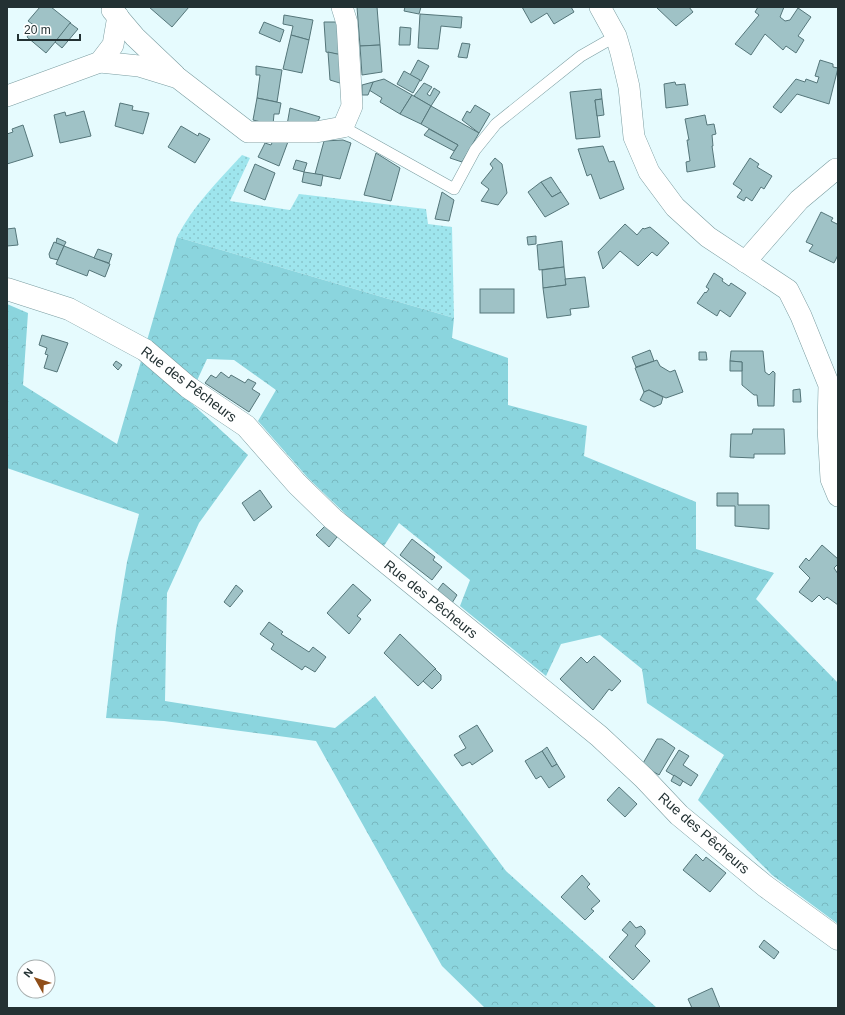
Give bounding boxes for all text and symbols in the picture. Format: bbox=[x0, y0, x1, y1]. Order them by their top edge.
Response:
scale bar bbox=[18, 16, 80, 42]
text: 20 m bbox=[24, 23, 51, 37]
street label: Rue des Pêcheurs bbox=[138, 343, 240, 425]
street label: Rue des Pêcheurs bbox=[381, 557, 481, 641]
street label: Rue des Pêcheurs bbox=[655, 789, 753, 877]
north arrow bbox=[16, 959, 56, 999]
text: N bbox=[21, 966, 35, 980]

